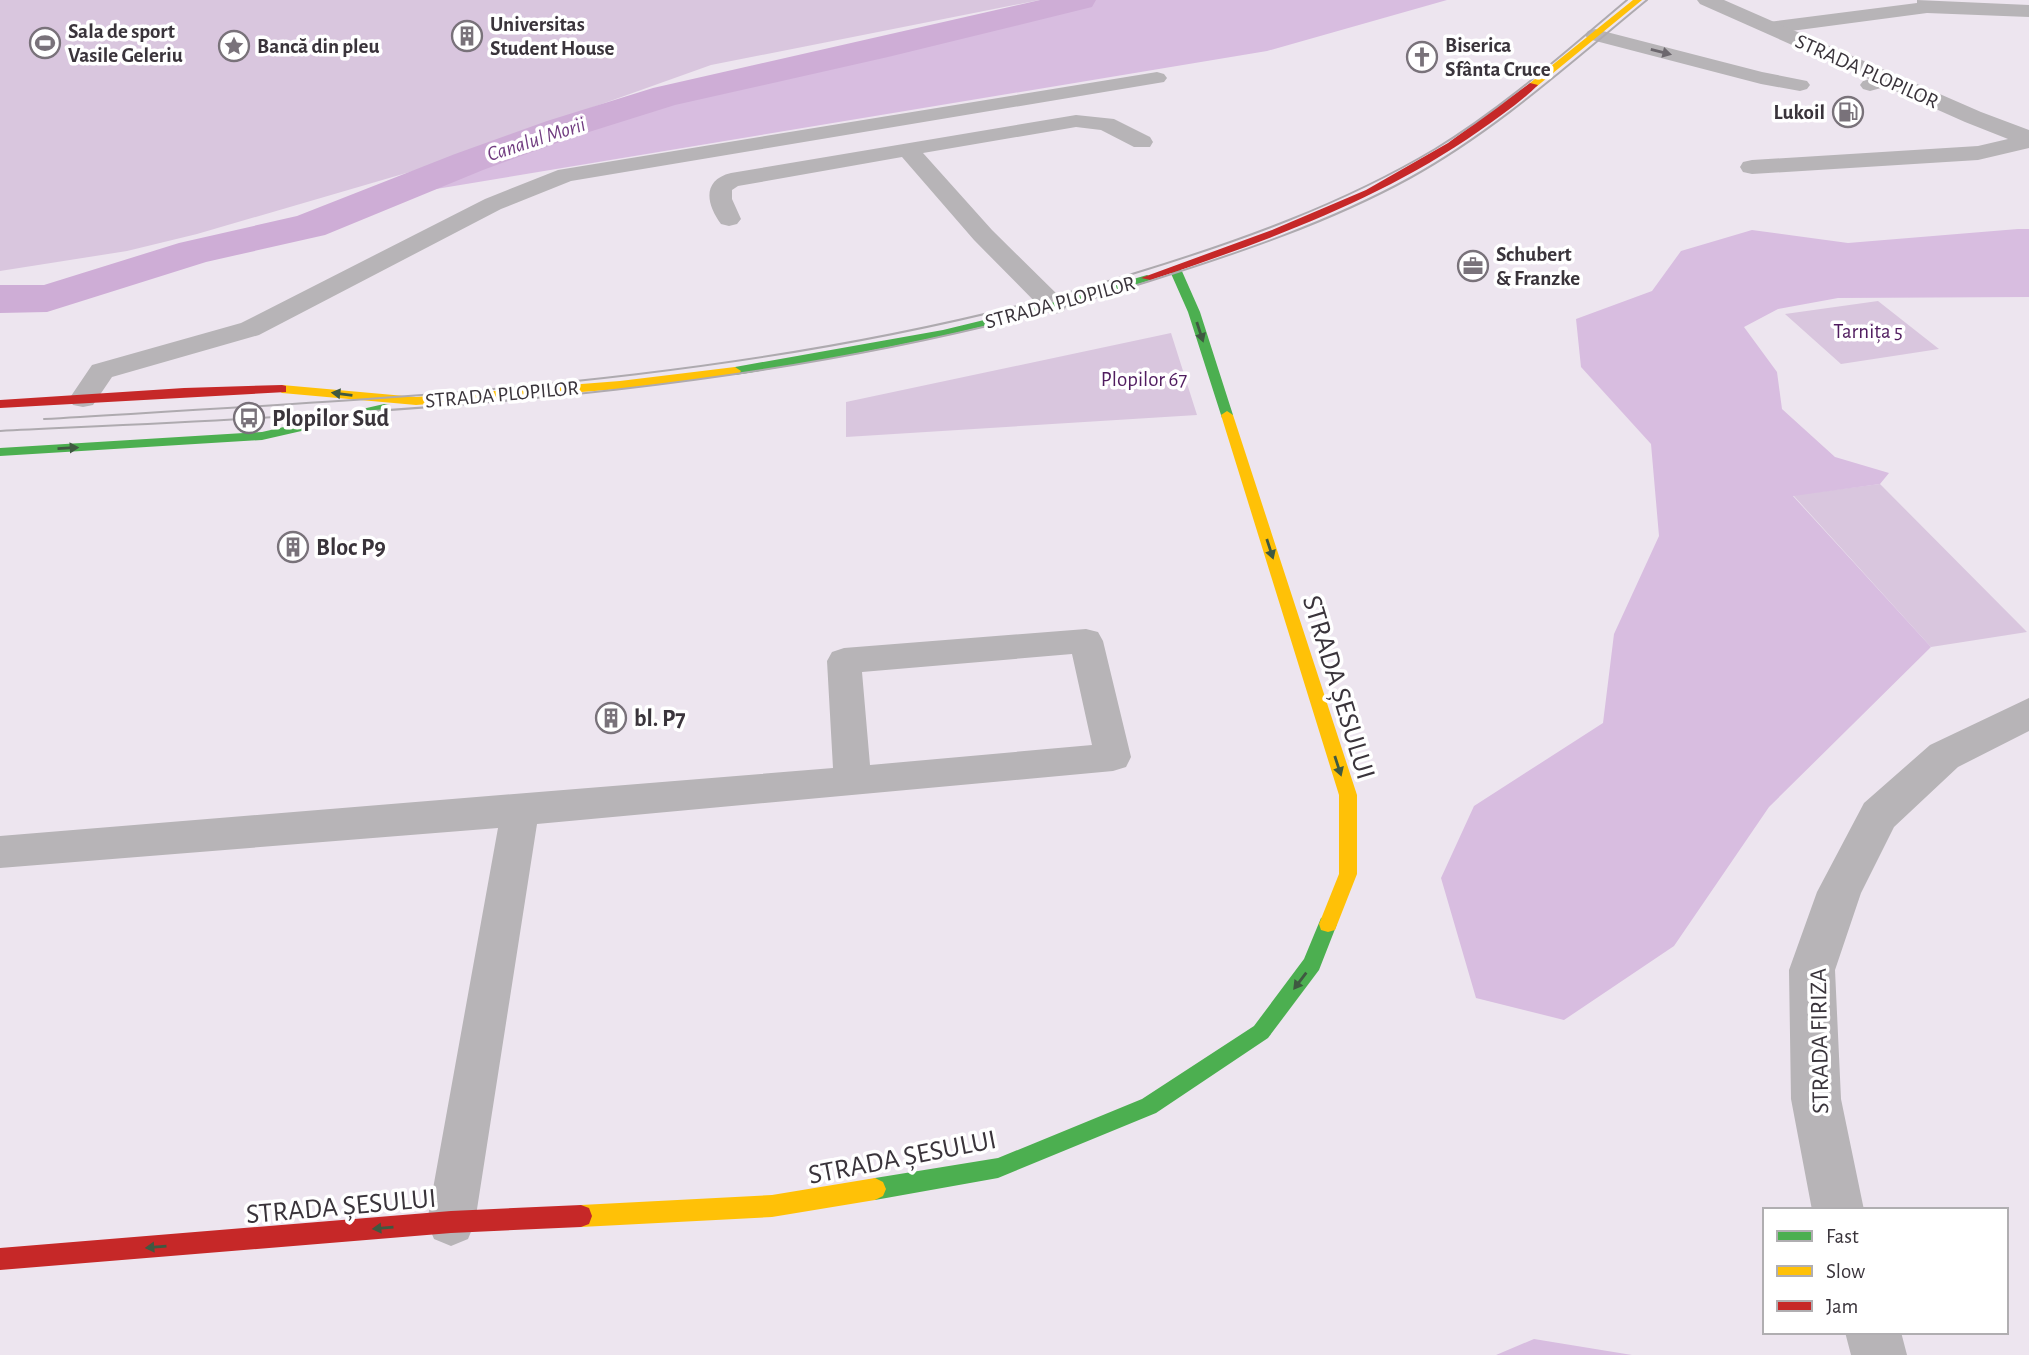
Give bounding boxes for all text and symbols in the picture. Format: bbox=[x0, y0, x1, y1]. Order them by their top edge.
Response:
place label: Universitas Student House bbox=[490, 14, 614, 59]
building icon: Universitas Student House bbox=[450, 19, 484, 53]
place label: Sala de sport Vasile Geleriu bbox=[68, 21, 183, 66]
sports icon: Sala de sport Vasile Geleriu bbox=[28, 26, 62, 60]
place icon: Bancă din pleu bbox=[217, 29, 251, 63]
street label: STRADA PLOPILOR bbox=[1792, 30, 1942, 112]
place label: Biserica Sfânta Cruce bbox=[1445, 35, 1551, 80]
place label: Bancă din pleu bbox=[257, 36, 380, 57]
church icon: Biserica Sfânta Cruce bbox=[1405, 40, 1439, 74]
one-way arrow bbox=[1650, 47, 1672, 58]
fuel station icon: Lukoil bbox=[1831, 95, 1865, 129]
place label: Lukoil bbox=[1774, 102, 1825, 123]
water label: Canalul Morii bbox=[485, 114, 588, 165]
place label: Schubert & Franzke bbox=[1496, 244, 1580, 289]
office icon: Schubert & Franzke bbox=[1456, 249, 1490, 283]
street label: STRADA PLOPILOR bbox=[983, 272, 1137, 333]
park label: Tarnița 5 bbox=[1833, 321, 1903, 344]
one-way arrow bbox=[1196, 322, 1206, 343]
park label: Plopilor 67 bbox=[1101, 369, 1187, 390]
street label: STRADA PLOPILOR bbox=[424, 377, 580, 412]
one-way arrow bbox=[331, 389, 353, 400]
bus stop icon: Plopilor Sud bbox=[232, 401, 266, 435]
place label: Plopilor Sud bbox=[272, 407, 390, 431]
one-way arrow bbox=[57, 442, 79, 453]
building icon: Bloc P9 bbox=[276, 530, 310, 564]
place label: Bloc P9 bbox=[316, 536, 386, 560]
one-way arrow bbox=[1265, 539, 1275, 560]
street label: STRADA ȘESULUI bbox=[1296, 592, 1379, 783]
building icon: bl. P7 bbox=[594, 701, 628, 735]
place label: bl. P7 bbox=[634, 707, 686, 731]
one-way arrow bbox=[1334, 755, 1344, 776]
street label: STRADA FIRIZA bbox=[1807, 968, 1833, 1114]
one-way arrow bbox=[1293, 972, 1307, 990]
street label: STRADA ȘESULUI bbox=[806, 1126, 999, 1191]
street label: STRADA ȘESULUI bbox=[245, 1185, 438, 1230]
legend bbox=[1763, 1208, 2008, 1334]
one-way arrow bbox=[372, 1223, 394, 1234]
text: Fast bbox=[1826, 1226, 1859, 1247]
one-way arrow bbox=[145, 1242, 167, 1253]
text: Slow bbox=[1826, 1261, 1865, 1282]
text: Jam bbox=[1826, 1296, 1858, 1317]

